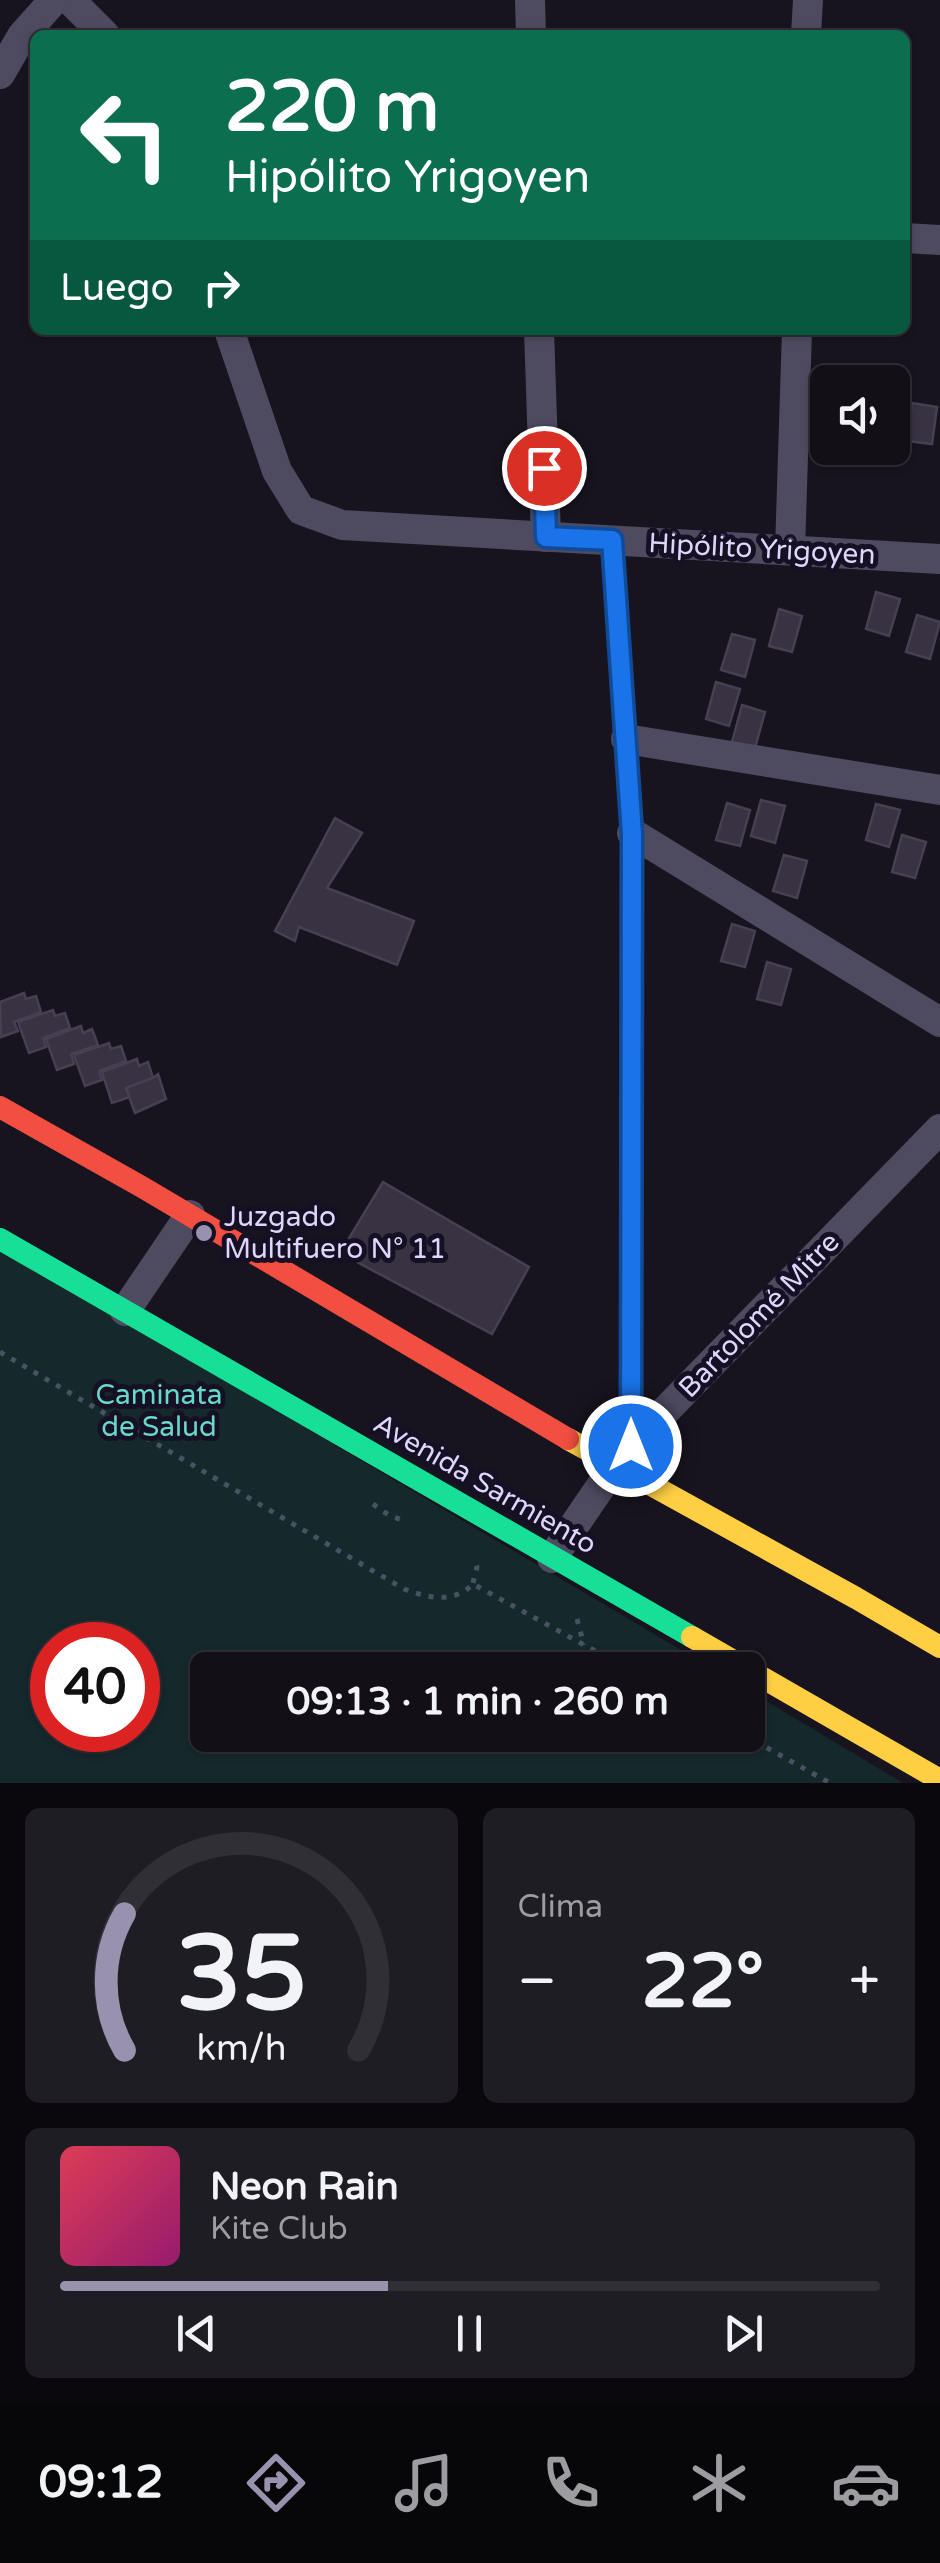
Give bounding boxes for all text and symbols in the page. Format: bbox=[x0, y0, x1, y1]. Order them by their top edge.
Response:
text: 220 m bbox=[225, 66, 439, 150]
icon: left bbox=[60, 70, 190, 200]
text: Hipólito Yrigoyen bbox=[225, 151, 590, 205]
icon: right bbox=[194, 260, 249, 315]
text: Luego bbox=[60, 265, 174, 311]
map controls bbox=[810, 365, 910, 465]
button: sound bbox=[810, 365, 910, 465]
pin bbox=[502, 426, 587, 511]
icon: arrive bbox=[517, 441, 572, 496]
street label: Hipólito Yrigoyen bbox=[648, 526, 876, 572]
place label: Juzgado Multifuero N° 11 bbox=[224, 1200, 446, 1266]
marker: Juzgado Multifuero N° 11 bbox=[193, 1222, 215, 1244]
street label: Bartolomé Mitre bbox=[671, 1225, 847, 1405]
park label: Caminata de Salud bbox=[96, 1378, 222, 1444]
position arrow bbox=[579, 1394, 683, 1498]
street label: Avenida Sarmiento bbox=[368, 1406, 602, 1562]
speed limit sign: 40 bbox=[30, 1622, 160, 1752]
text: 09:13 · 1 min · 260 m bbox=[286, 1679, 669, 1725]
text: Clima bbox=[518, 1888, 603, 1926]
text: 35 bbox=[176, 1913, 307, 2038]
text: 22° bbox=[642, 1937, 764, 2027]
text: − bbox=[518, 1949, 557, 2015]
text: + bbox=[849, 1949, 880, 2015]
text: km/h bbox=[196, 2027, 286, 2070]
text: Neon Rain bbox=[210, 2164, 399, 2210]
text: Kite Club bbox=[210, 2210, 348, 2248]
icon: previous bbox=[169, 2306, 224, 2361]
icon: pause bbox=[442, 2306, 497, 2361]
icon: next bbox=[716, 2306, 771, 2361]
icon: directions bbox=[241, 2448, 311, 2518]
icon: music bbox=[389, 2448, 459, 2518]
icon: phone bbox=[536, 2448, 606, 2518]
icon: climate bbox=[684, 2448, 754, 2518]
icon: car bbox=[831, 2448, 901, 2518]
text: 09:12 bbox=[39, 2456, 164, 2510]

